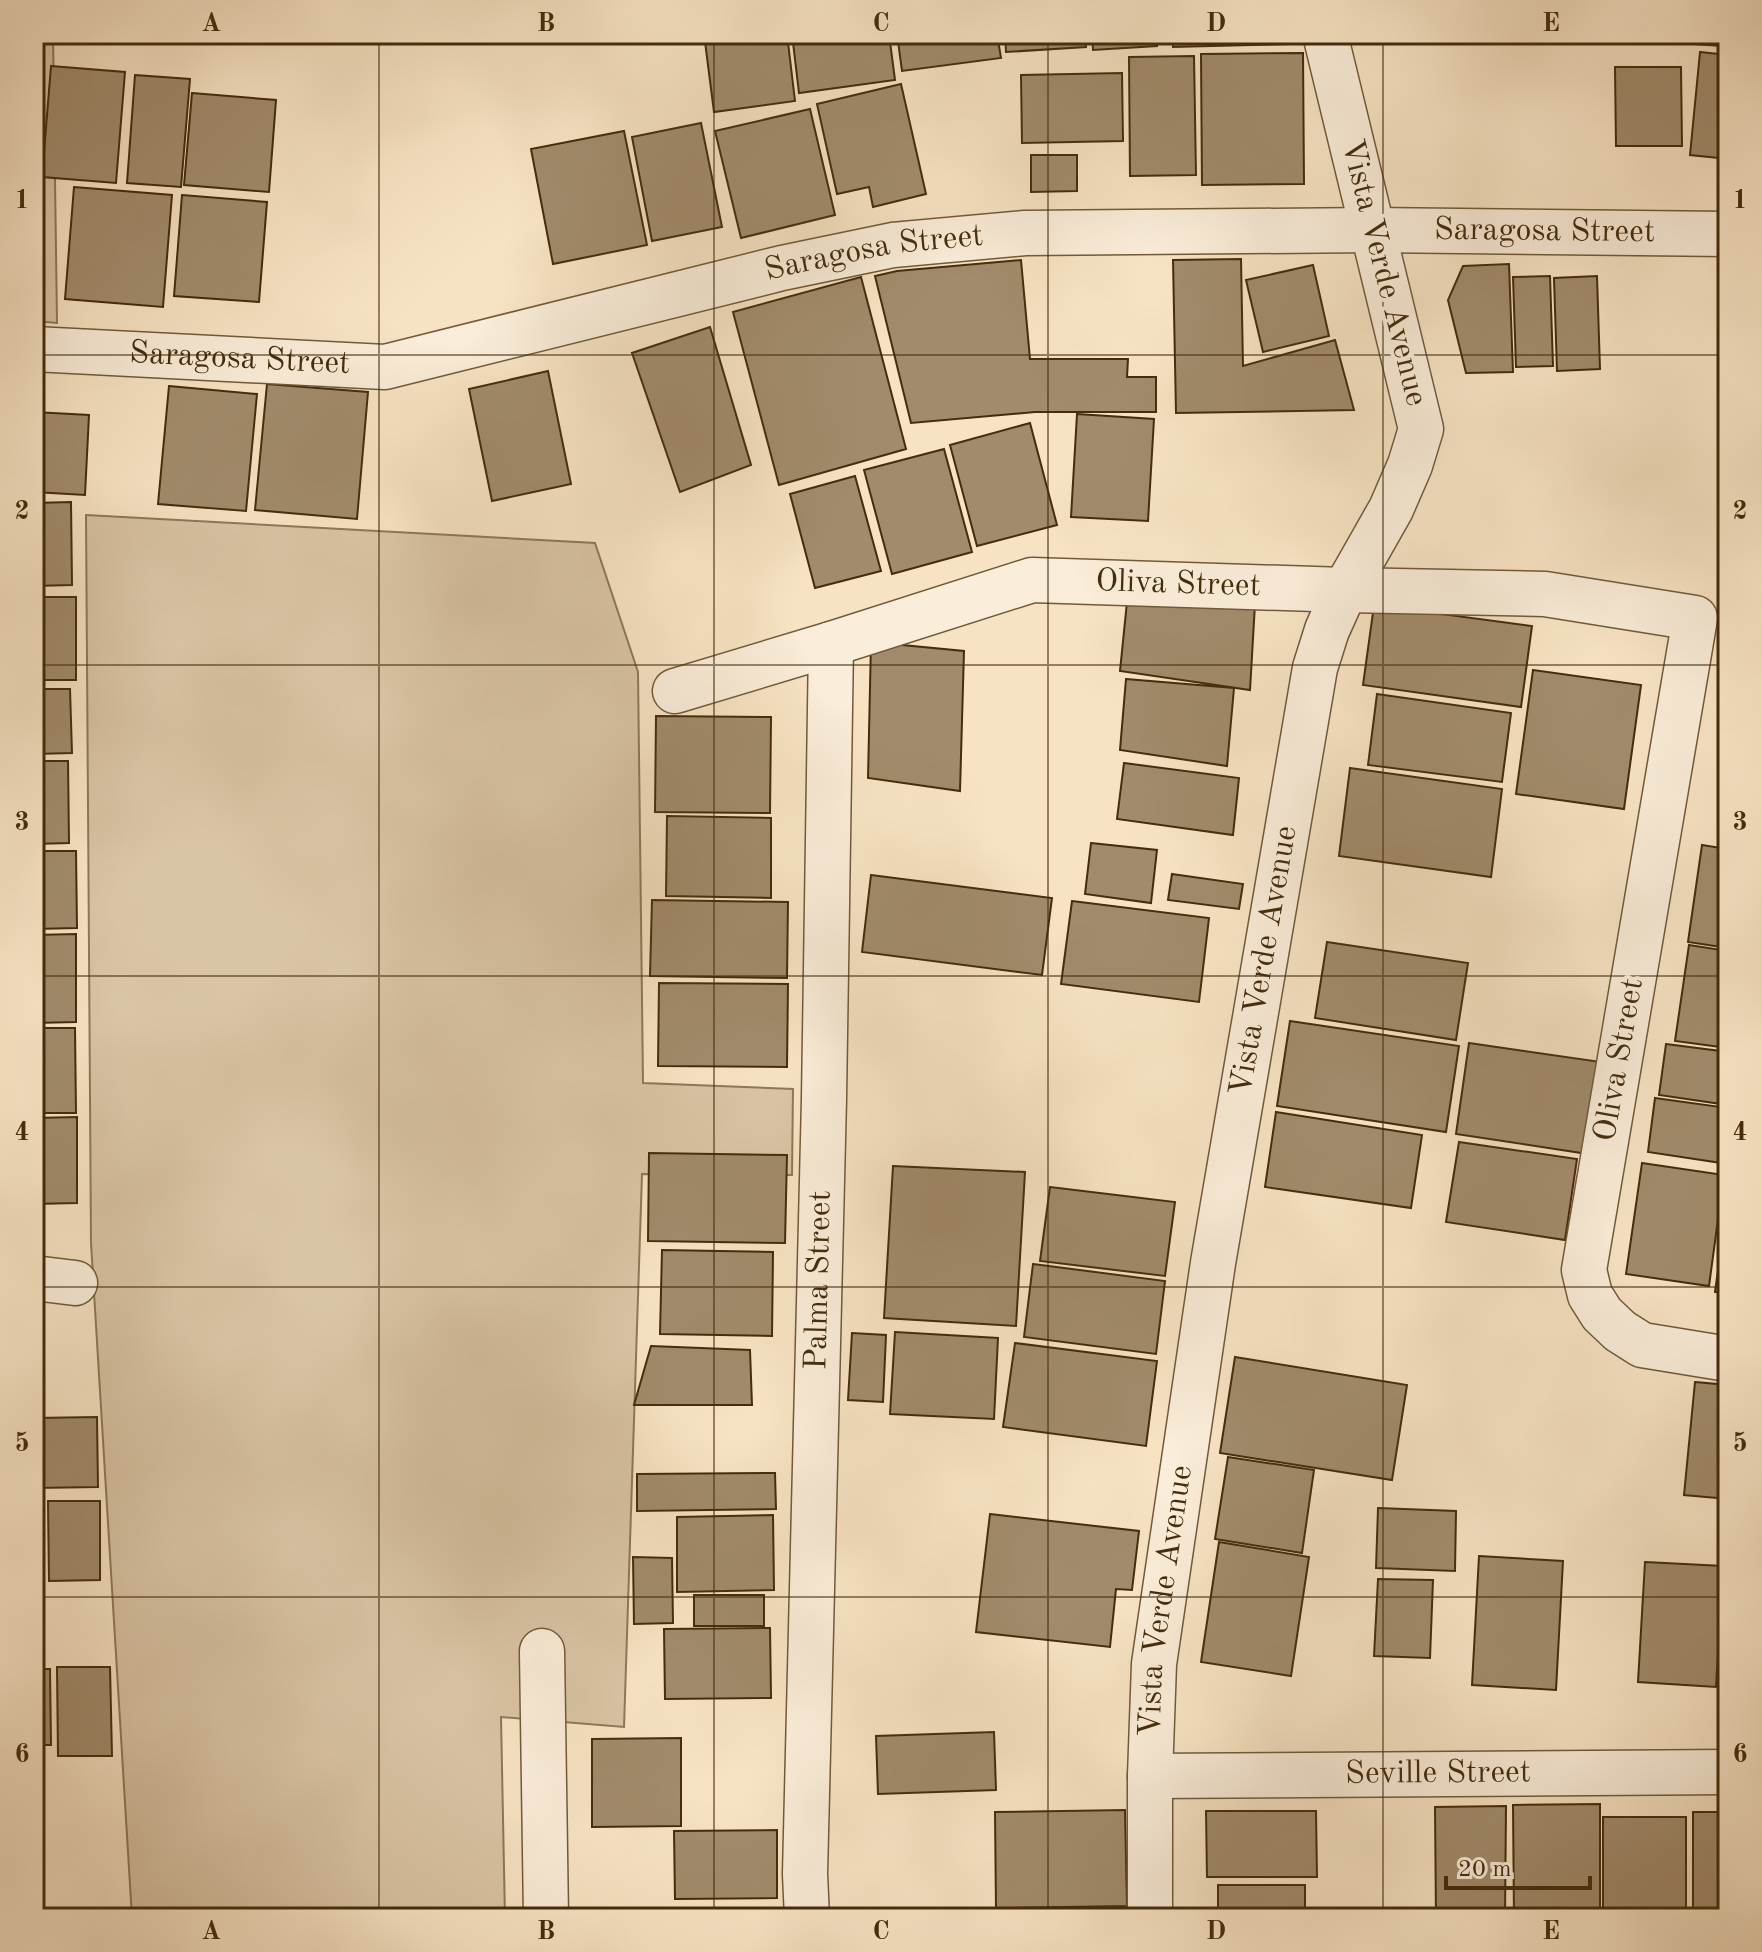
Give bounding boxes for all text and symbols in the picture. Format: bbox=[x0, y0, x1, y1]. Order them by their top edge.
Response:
text: A bbox=[201, 11, 221, 37]
text: B bbox=[537, 11, 555, 37]
text: C bbox=[872, 11, 890, 37]
text: D bbox=[1206, 11, 1226, 37]
text: E bbox=[1542, 11, 1560, 37]
street label: Vista Verde Avenue bbox=[1334, 137, 1432, 409]
text: 1 bbox=[14, 188, 30, 214]
text: 1 bbox=[1732, 188, 1748, 214]
street label: Saragosa Street bbox=[1434, 215, 1655, 249]
street label: Saragosa Street bbox=[761, 221, 985, 288]
street label: Saragosa Street bbox=[128, 338, 351, 381]
text: 2 bbox=[14, 499, 30, 525]
text: 2 bbox=[1732, 499, 1748, 525]
street label: Oliva Street bbox=[1095, 566, 1261, 603]
text: 3 bbox=[14, 810, 30, 836]
text: 3 bbox=[1732, 810, 1748, 836]
street label: Vista Verde Avenue bbox=[1226, 823, 1304, 1098]
street label: Oliva Street bbox=[1590, 976, 1650, 1144]
text: 4 bbox=[14, 1120, 30, 1146]
text: 4 bbox=[1732, 1120, 1748, 1146]
street label: Palma Street bbox=[801, 1190, 838, 1371]
text: 5 bbox=[14, 1431, 30, 1457]
text: 5 bbox=[1732, 1431, 1748, 1457]
street label: Vista Verde Avenue bbox=[1135, 1463, 1199, 1737]
text: 6 bbox=[14, 1742, 30, 1768]
text: 6 bbox=[1732, 1742, 1748, 1768]
street label: Seville Street bbox=[1345, 1757, 1531, 1791]
scale bar bbox=[1446, 1840, 1590, 1890]
text: 20 m bbox=[1458, 1858, 1512, 1882]
text: A bbox=[201, 1919, 221, 1945]
text: B bbox=[537, 1919, 555, 1945]
text: C bbox=[872, 1919, 890, 1945]
text: D bbox=[1206, 1919, 1226, 1945]
text: E bbox=[1542, 1919, 1560, 1945]

